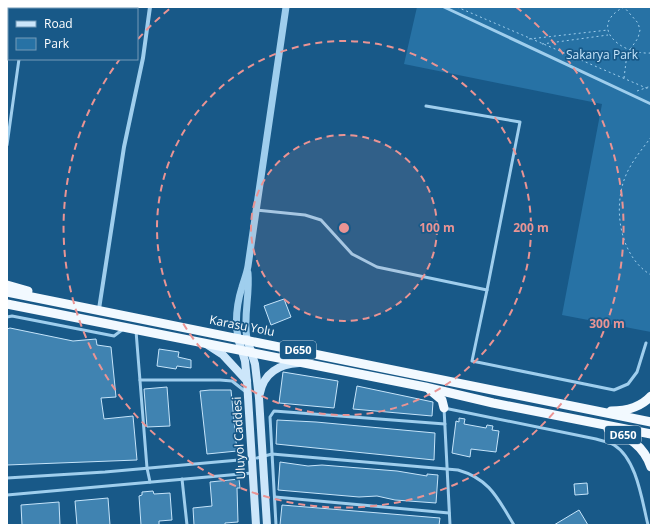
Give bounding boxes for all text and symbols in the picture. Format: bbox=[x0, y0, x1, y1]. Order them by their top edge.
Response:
legend bbox=[8, 8, 138, 60]
text: Road bbox=[44, 15, 73, 32]
text: Park bbox=[44, 35, 70, 52]
park label: Sakarya Park bbox=[566, 46, 639, 63]
text: 100 m bbox=[419, 219, 455, 236]
text: 200 m bbox=[513, 219, 549, 236]
centre of rings bbox=[337, 221, 351, 235]
street label: Karasu Yolu bbox=[208, 311, 276, 340]
text: 300 m bbox=[589, 315, 625, 332]
road number: D650 bbox=[280, 341, 316, 359]
street label: Uluyol Caddesi bbox=[228, 396, 249, 480]
road number: D650 bbox=[605, 426, 641, 444]

